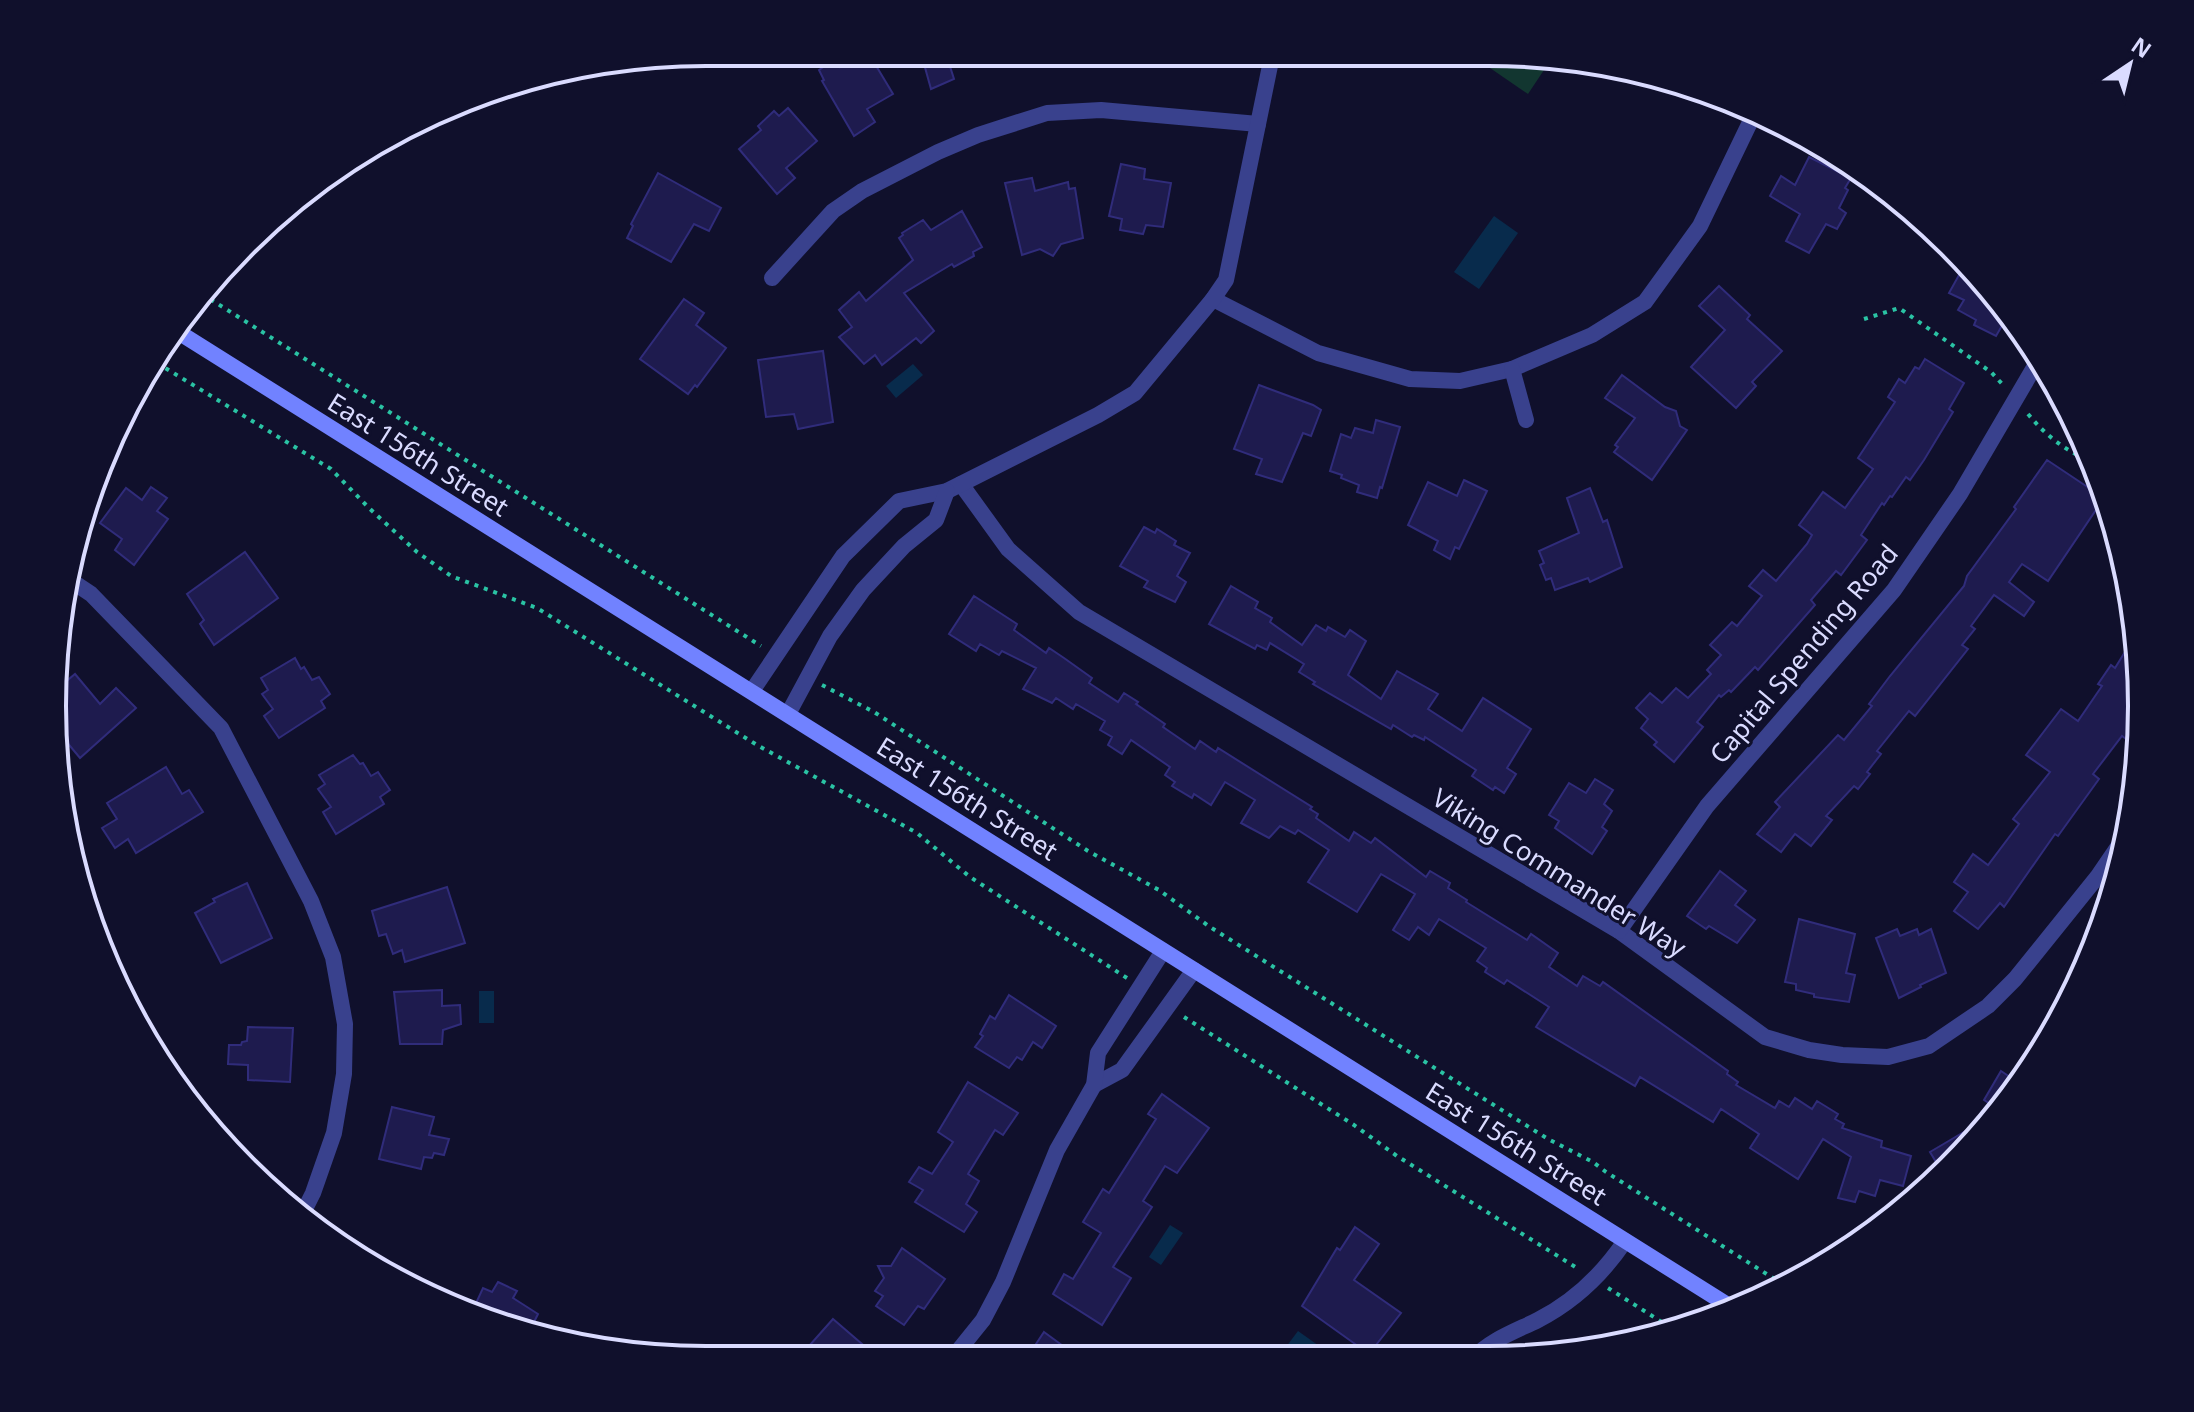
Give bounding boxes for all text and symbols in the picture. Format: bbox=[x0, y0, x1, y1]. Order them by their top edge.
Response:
north arrow bbox=[2090, 24, 2170, 104]
text: N bbox=[2126, 29, 2158, 64]
street label: East 156th Street bbox=[321, 384, 516, 524]
street label: Capital Spending Road bbox=[1701, 536, 1906, 771]
street label: East 156th Street bbox=[870, 728, 1065, 868]
street label: Viking Commander Way bbox=[1426, 779, 1694, 965]
street label: East 156th Street bbox=[1419, 1073, 1614, 1213]

